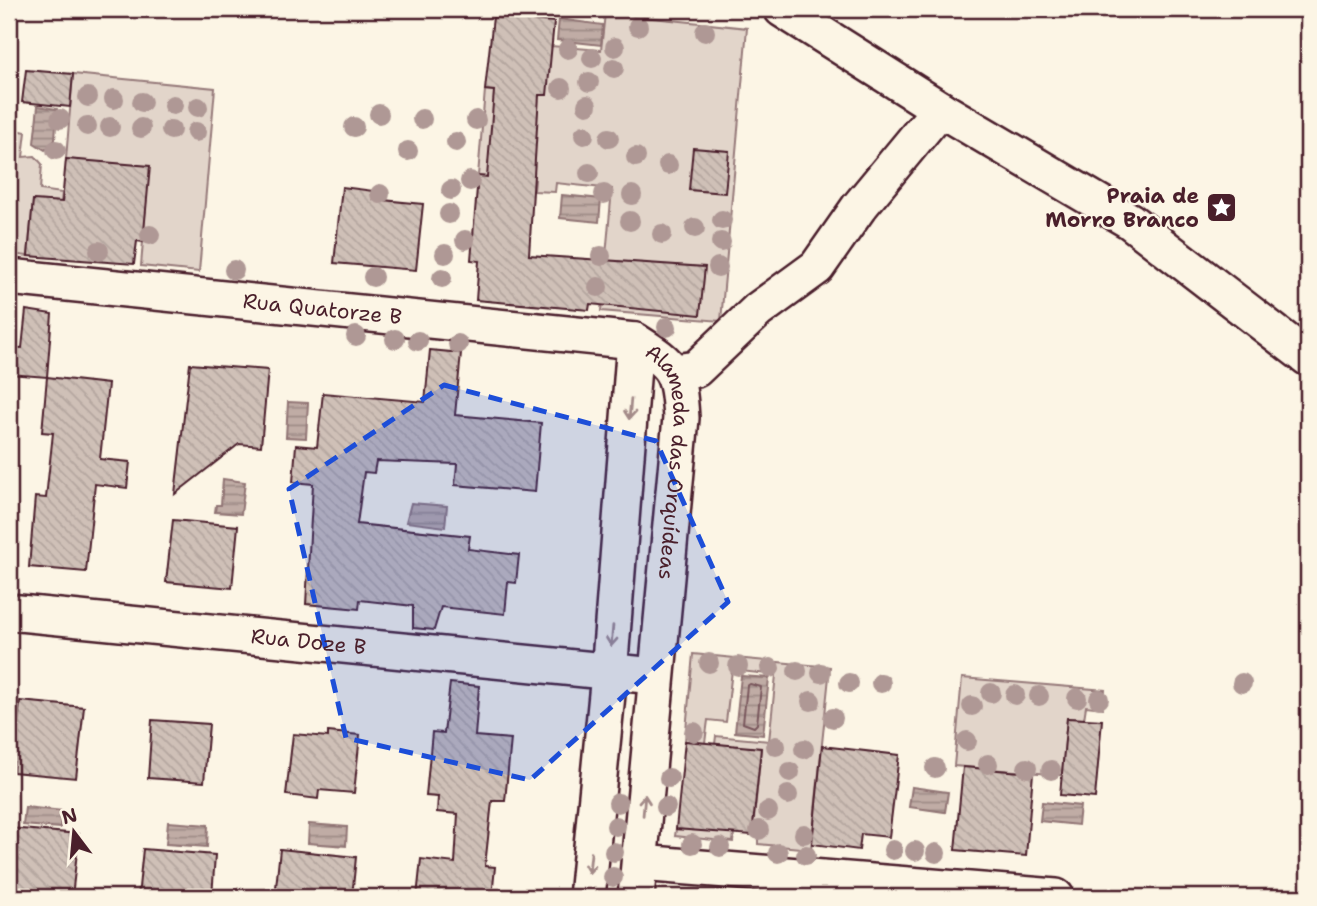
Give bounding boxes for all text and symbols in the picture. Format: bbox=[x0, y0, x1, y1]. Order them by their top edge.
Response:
place label: Praia de Morro Branco bbox=[1045, 182, 1199, 234]
place icon: Praia de Morro Branco bbox=[1205, 191, 1239, 225]
street label: Rua Quatorze B bbox=[241, 287, 403, 331]
street label: Alameda das Orquídeas bbox=[640, 338, 695, 581]
one-way arrow bbox=[623, 398, 636, 420]
street label: Rua Doze B bbox=[250, 622, 367, 661]
one-way arrow bbox=[605, 624, 618, 647]
one-way arrow bbox=[638, 794, 651, 817]
north arrow bbox=[38, 797, 108, 867]
text: N bbox=[59, 802, 80, 830]
one-way arrow bbox=[583, 851, 596, 873]

